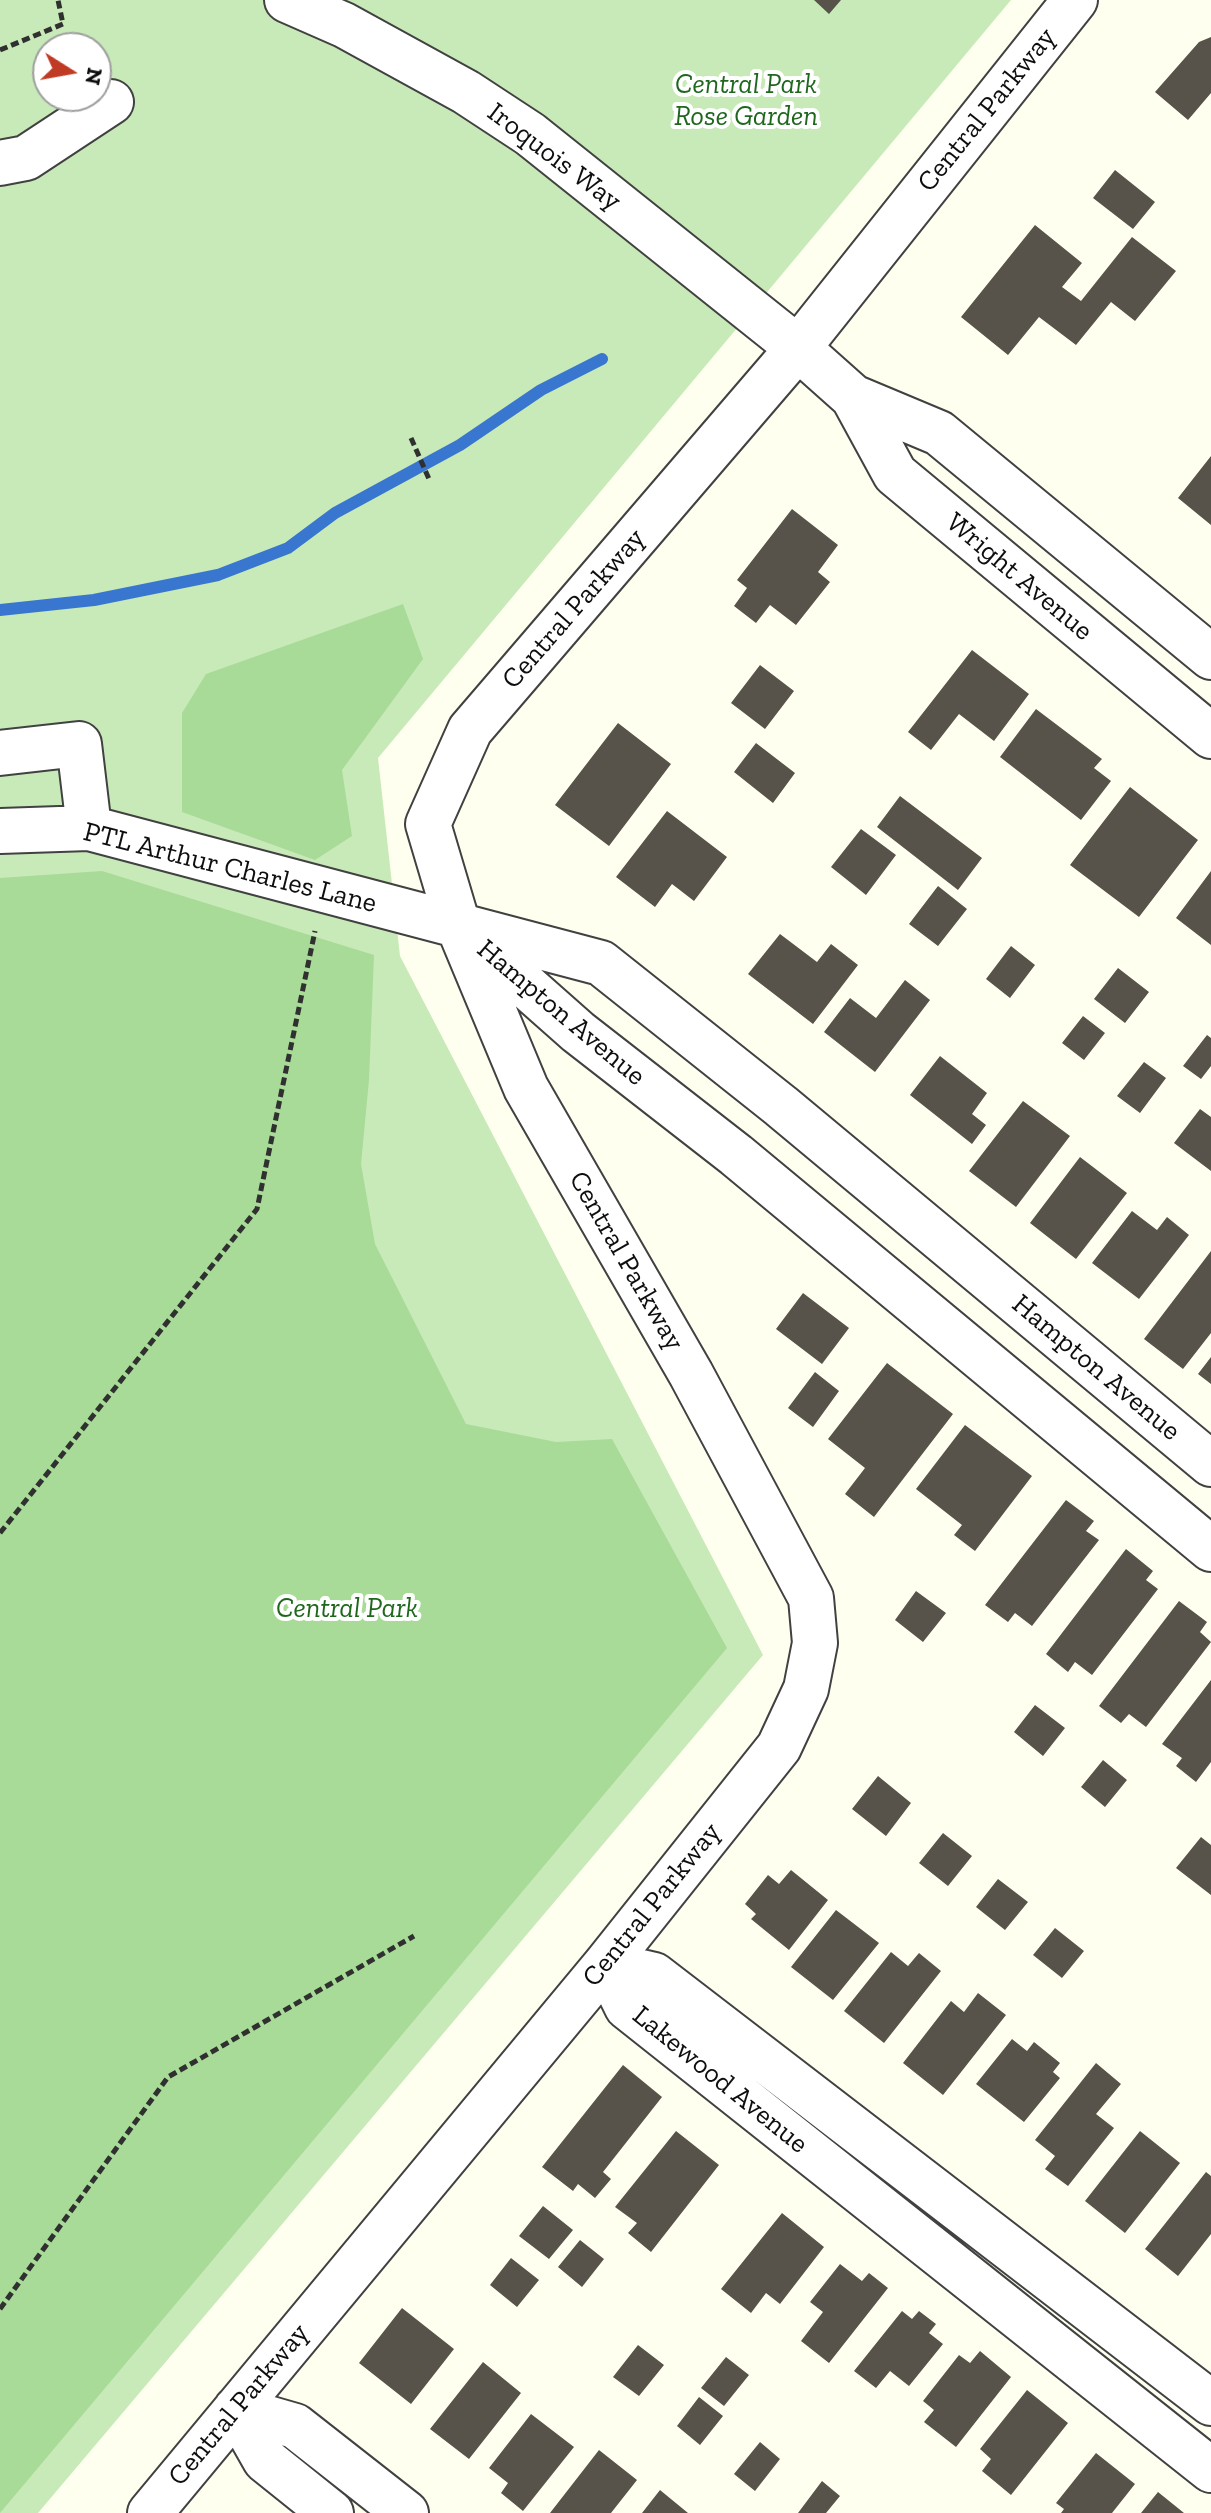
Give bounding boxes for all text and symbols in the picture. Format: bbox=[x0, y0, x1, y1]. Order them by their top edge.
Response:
street label: Central Parkway bbox=[911, 21, 1063, 199]
north arrow bbox=[32, 32, 112, 112]
text: N bbox=[79, 65, 109, 87]
park label: Central Park Rose Garden bbox=[674, 68, 818, 134]
street label: Iroquois Way bbox=[480, 96, 628, 218]
street label: Wright Avenue bbox=[939, 506, 1099, 648]
street label: Central Parkway bbox=[495, 522, 653, 696]
street label: PTL Arthur Charles Lane bbox=[80, 815, 380, 921]
street label: Hampton Avenue bbox=[470, 933, 652, 1093]
street label: Central Parkway bbox=[561, 1166, 691, 1356]
street label: Hampton Avenue bbox=[1005, 1288, 1187, 1448]
park label: Central Park bbox=[276, 1592, 418, 1626]
street label: Central Parkway bbox=[576, 1816, 728, 1994]
street label: Lakewood Avenue bbox=[625, 1999, 815, 2161]
street label: Central Parkway bbox=[162, 2317, 316, 2493]

